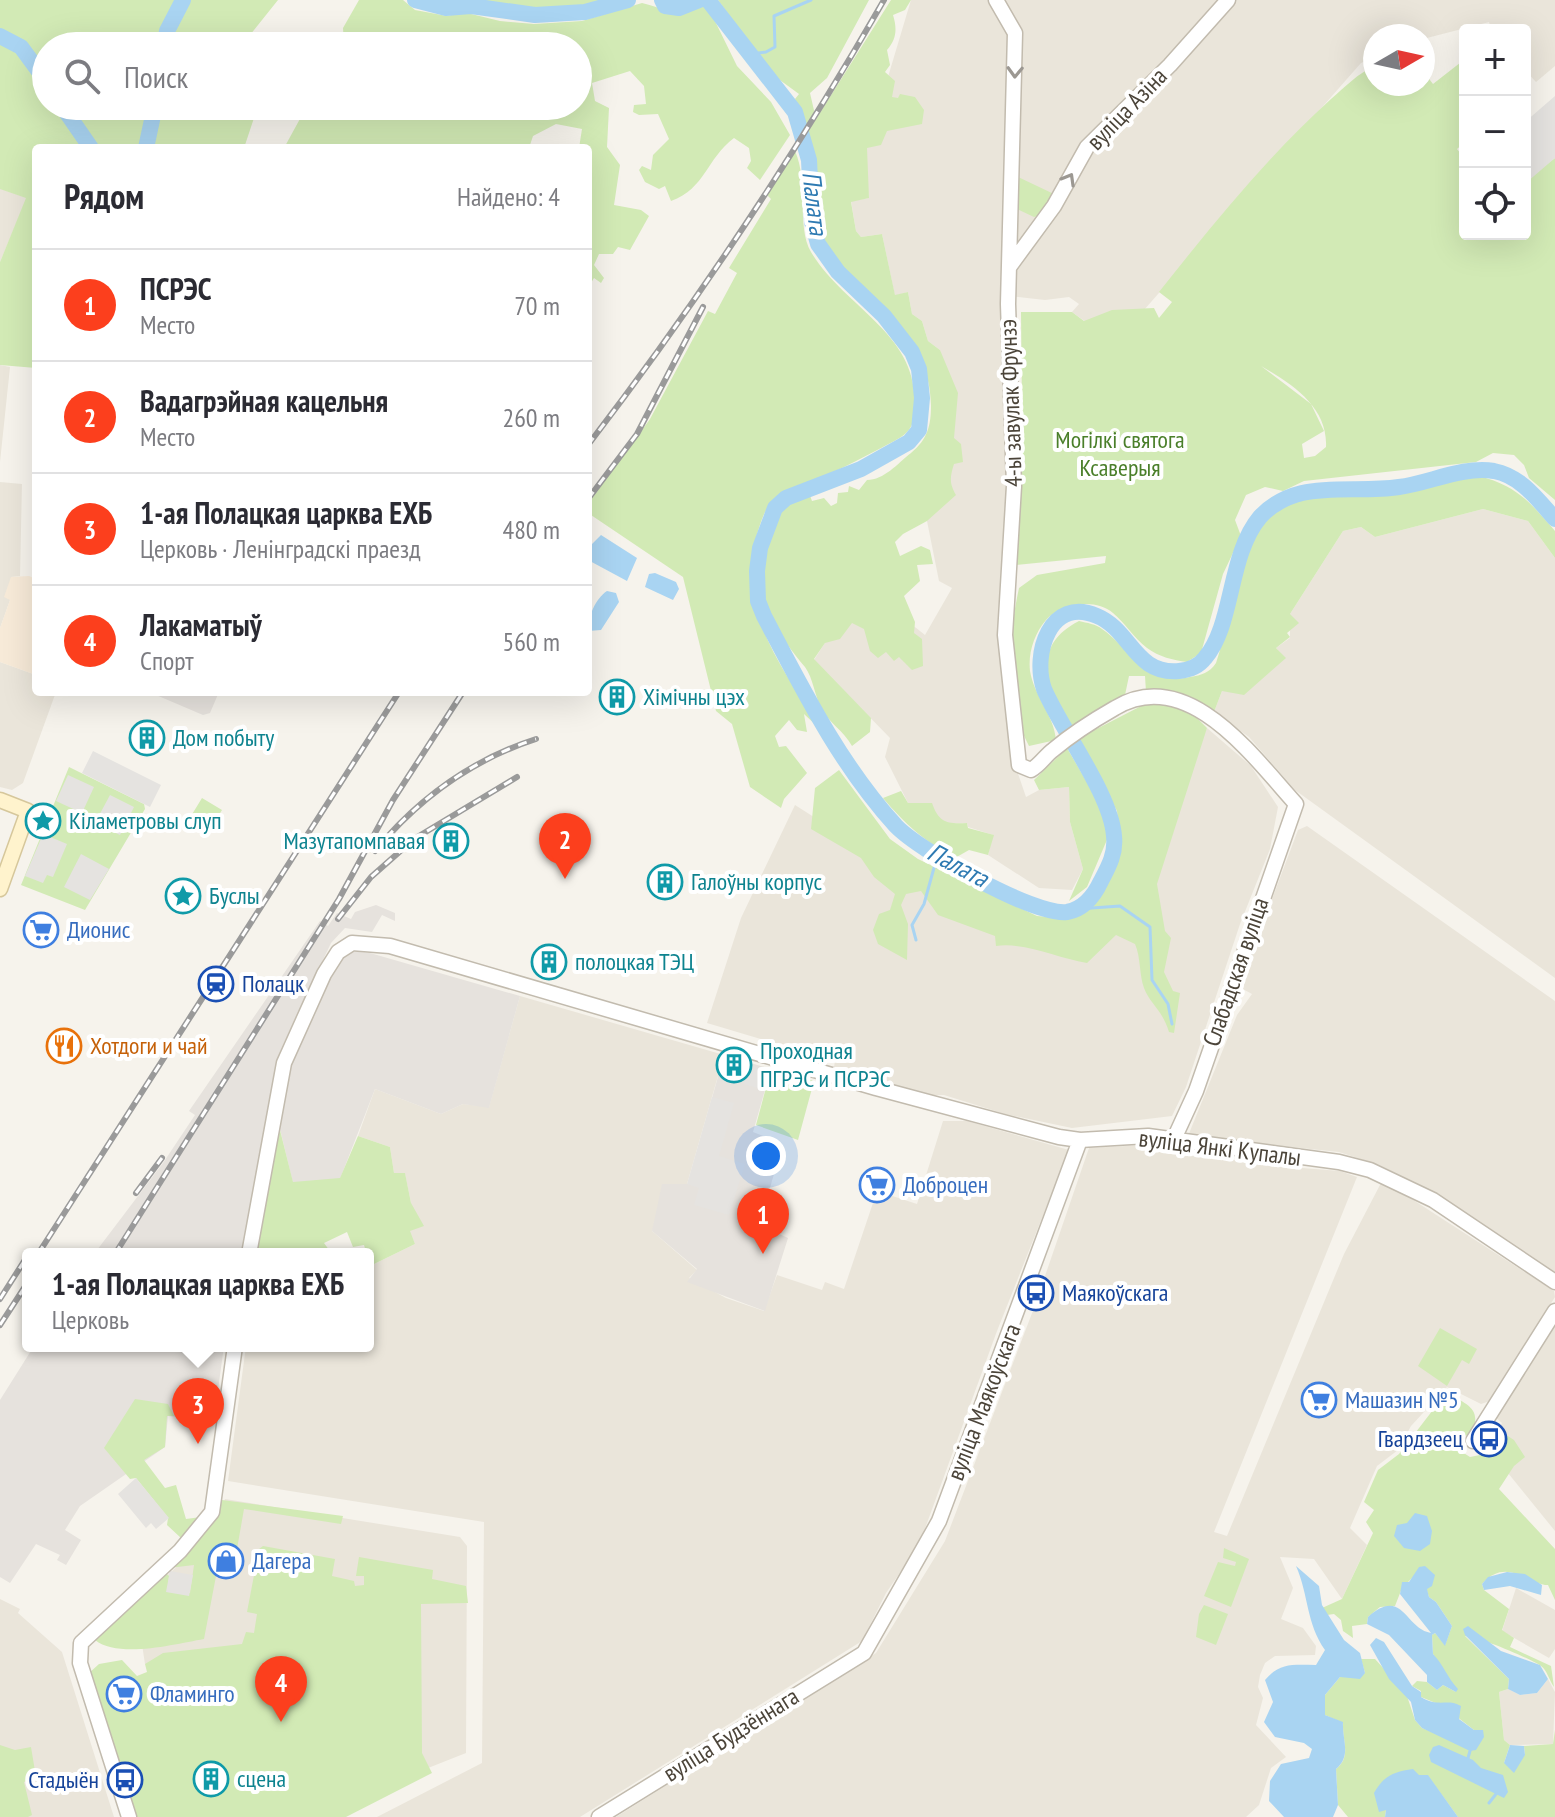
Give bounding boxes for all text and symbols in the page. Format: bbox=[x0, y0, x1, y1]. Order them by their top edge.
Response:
north arrow bbox=[1363, 24, 1435, 96]
map controls bbox=[1459, 24, 1531, 240]
button: + bbox=[1459, 24, 1531, 96]
search box bbox=[32, 32, 592, 120]
icon: search bbox=[60, 54, 104, 98]
text: Поиск bbox=[124, 57, 188, 96]
street label: вуліца Азіна bbox=[1080, 61, 1174, 156]
one-way arrow bbox=[1007, 66, 1024, 79]
button: − bbox=[1459, 96, 1531, 168]
button: locate bbox=[1459, 168, 1531, 240]
water label: Палата bbox=[795, 169, 836, 238]
one-way arrow bbox=[1059, 173, 1075, 188]
text: Рядом bbox=[64, 174, 144, 218]
text: Найдено: 4 bbox=[457, 180, 560, 213]
text: ПСРЭС bbox=[140, 269, 212, 308]
text: 1 bbox=[84, 289, 96, 322]
text: 70 m bbox=[514, 289, 560, 322]
text: Место bbox=[140, 308, 195, 341]
street label: 4-ы завулак Фрунзэ bbox=[992, 318, 1029, 488]
text: Вадагрэйная кацельня bbox=[140, 381, 388, 420]
text: 2 bbox=[84, 401, 96, 434]
text: 260 m bbox=[502, 401, 560, 434]
text: Место bbox=[140, 420, 195, 453]
park label: Могілкі святога Ксаверыя bbox=[1055, 424, 1185, 483]
text: 1-ая Полацкая царква ЕХБ bbox=[140, 493, 432, 532]
text: 3 bbox=[84, 513, 96, 546]
text: 480 m bbox=[502, 513, 560, 546]
text: Церковь · Ленінградскі праезд bbox=[140, 532, 421, 565]
text: Лакаматыў bbox=[140, 605, 262, 644]
text: 4 bbox=[84, 625, 96, 658]
text: 560 m bbox=[502, 625, 560, 658]
text: Спорт bbox=[140, 644, 194, 677]
building icon: Хімічны цэх bbox=[598, 678, 636, 716]
place label: Хімічны цэх bbox=[643, 681, 745, 712]
building icon: Дом побыту bbox=[128, 719, 166, 757]
place label: Дом побыту bbox=[173, 722, 274, 753]
place icon: Кіламетровы слуп bbox=[24, 802, 62, 840]
place label: Кіламетровы слуп bbox=[69, 805, 222, 836]
pin: 2 bbox=[539, 813, 591, 879]
building icon: Мазутапомпавая bbox=[432, 822, 470, 860]
place label: Мазутапомпавая bbox=[284, 825, 425, 856]
water label: Палата bbox=[922, 835, 996, 895]
building icon: Галоўны корпус bbox=[646, 863, 684, 901]
place label: Галоўны корпус bbox=[691, 866, 822, 897]
place icon: Буслы bbox=[164, 877, 202, 915]
place label: Буслы bbox=[209, 880, 260, 911]
street label: Слабадская вуліца bbox=[1196, 893, 1275, 1050]
supermarket icon: Дионис bbox=[22, 911, 60, 949]
place label: Дионис bbox=[67, 914, 131, 945]
building icon: полоцкая ТЭЦ bbox=[530, 943, 568, 981]
place label: полоцкая ТЭЦ bbox=[575, 946, 694, 977]
station icon: Полацк bbox=[197, 965, 235, 1003]
place label: Полацк bbox=[242, 968, 305, 999]
restaurant icon: Хотдоги и чай bbox=[45, 1027, 83, 1065]
place label: Хотдоги и чай bbox=[90, 1030, 207, 1061]
place label: Проходная ПГРЭС и ПСРЭС bbox=[760, 1035, 891, 1094]
building icon: Проходная ПГРЭС и ПСРЭС bbox=[715, 1046, 753, 1084]
street label: вуліца Янкі Купалы bbox=[1137, 1122, 1303, 1173]
your location bbox=[746, 1136, 786, 1176]
supermarket icon: Доброцен bbox=[858, 1166, 896, 1204]
place label: Доброцен bbox=[903, 1169, 988, 1200]
pin: 1 bbox=[737, 1188, 789, 1254]
popup bbox=[22, 1248, 374, 1352]
text: 1-ая Полацкая царква ЕХБ bbox=[52, 1264, 344, 1303]
bus stop icon: Маякоўскага bbox=[1017, 1274, 1055, 1312]
place label: Маякоўскага bbox=[1062, 1277, 1168, 1308]
text: Церковь bbox=[52, 1303, 129, 1336]
street label: вуліца Маякоўскага bbox=[939, 1319, 1028, 1484]
pin: 3 bbox=[172, 1378, 224, 1444]
supermarket icon: Машазин №5 bbox=[1300, 1381, 1338, 1419]
place label: Машазин №5 bbox=[1345, 1384, 1459, 1415]
bus stop icon: Гвардзеец bbox=[1470, 1420, 1508, 1458]
place label: Гвардзеец bbox=[1378, 1423, 1463, 1454]
shop icon: Дагера bbox=[207, 1542, 245, 1580]
place label: Дагера bbox=[252, 1545, 311, 1576]
pin: 4 bbox=[255, 1656, 307, 1722]
supermarket icon: Фламинго bbox=[105, 1675, 143, 1713]
place label: Фламинго bbox=[150, 1678, 235, 1709]
street label: вуліца Будзённага bbox=[657, 1681, 804, 1789]
building icon: сцена bbox=[192, 1760, 230, 1798]
bus stop icon: Стадыён bbox=[106, 1761, 144, 1799]
place label: сцена bbox=[237, 1763, 286, 1794]
place label: Стадыён bbox=[28, 1764, 99, 1795]

